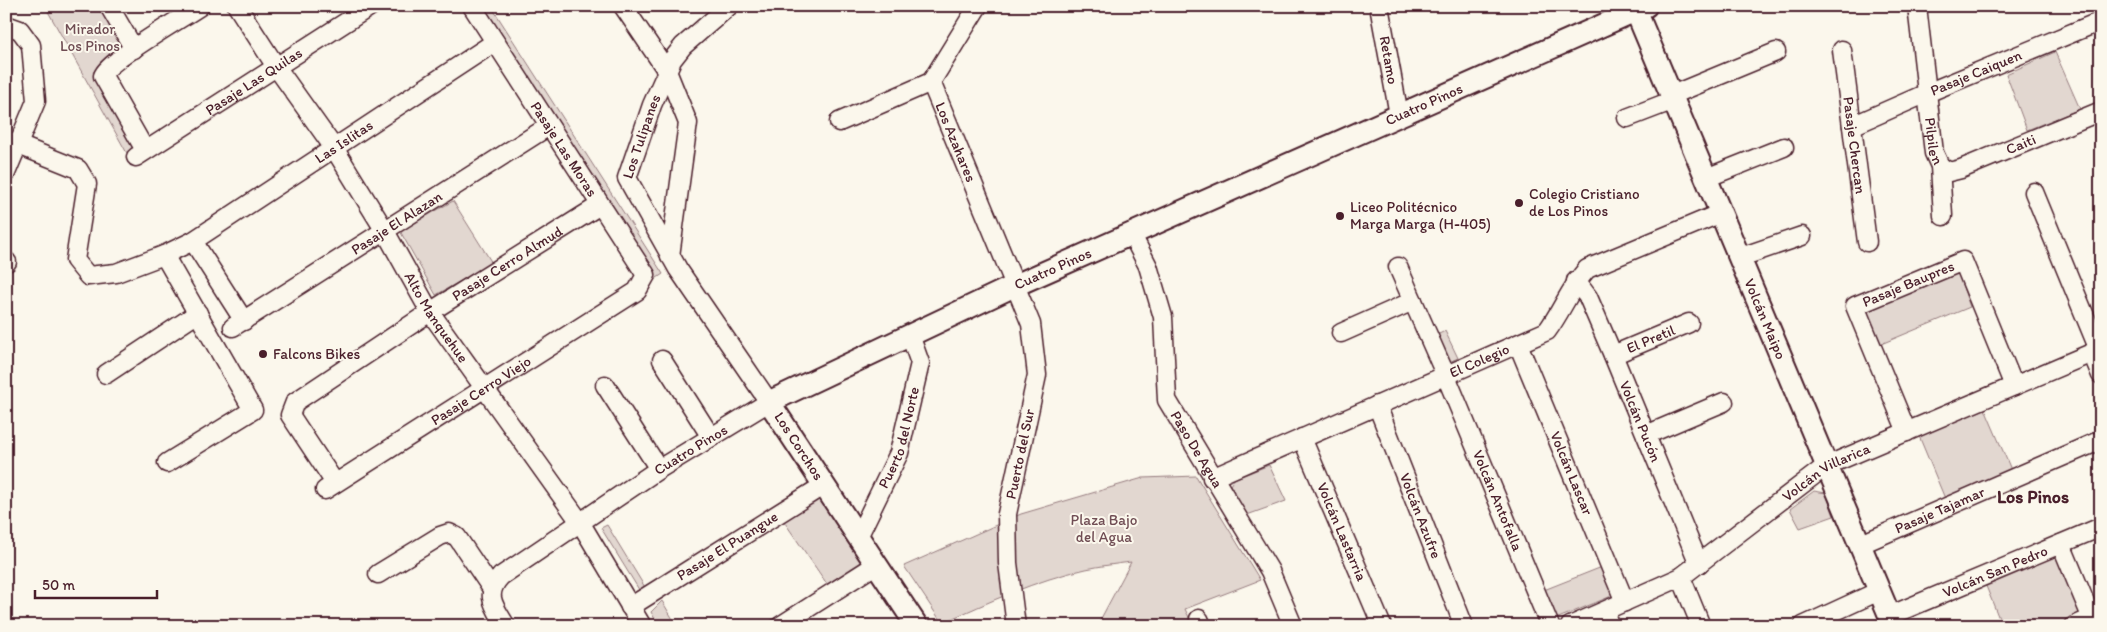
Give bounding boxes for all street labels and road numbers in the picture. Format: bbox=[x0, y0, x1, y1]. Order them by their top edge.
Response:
street label: Retamo bbox=[1376, 34, 1402, 86]
street label: Pasaje Las Quilas bbox=[202, 43, 306, 119]
street label: Pasaje Caiquen bbox=[1928, 46, 2025, 100]
street label: Cuatro Pinos bbox=[1383, 79, 1466, 129]
street label: Los Tulipanes bbox=[618, 91, 665, 181]
street label: Pasaje Chercan bbox=[1839, 96, 1870, 195]
street label: Pasaje Las Moras bbox=[527, 98, 602, 200]
street label: Los Azahares bbox=[931, 99, 980, 185]
street label: Las Islitas bbox=[311, 116, 377, 167]
street label: Pilpilen bbox=[1921, 116, 1947, 168]
street label: Caiti bbox=[2003, 130, 2039, 158]
street label: Pasaje El Alazan bbox=[348, 187, 446, 259]
street label: Pasaje Cerro Almud bbox=[449, 221, 566, 305]
street label: Cuatro Pinos bbox=[1011, 244, 1095, 294]
street label: Pasaje Baupres bbox=[1860, 257, 1957, 311]
street label: Alto Manquehue bbox=[401, 269, 472, 366]
street label: Volcán Maipo bbox=[1740, 276, 1790, 362]
street label: El Pretil bbox=[1624, 321, 1678, 357]
street label: El Colegio bbox=[1447, 340, 1512, 382]
street label: Pasaje Cerro Viejo bbox=[428, 352, 534, 429]
street label: Volcán Pucón bbox=[1616, 378, 1665, 465]
street label: Puerto del Norte bbox=[874, 385, 923, 491]
street label: Puerto del Sur bbox=[1002, 407, 1038, 501]
street label: Paso De Agua bbox=[1167, 408, 1227, 492]
street label: Los Corchos bbox=[770, 409, 828, 484]
street label: Cuatro Pinos bbox=[651, 420, 731, 479]
street label: Volcán Lascar bbox=[1546, 429, 1597, 518]
street label: Volcán Villarica bbox=[1779, 439, 1873, 505]
street label: Volcán Antofalla bbox=[1469, 447, 1527, 554]
street label: Volcán Azufre bbox=[1396, 470, 1446, 561]
street label: Volcán Lastarria bbox=[1313, 480, 1371, 584]
street label: Pasaje Tajamar bbox=[1892, 482, 1988, 537]
street label: Pasaje El Puangue bbox=[673, 507, 781, 584]
street label: Volcán San Pedro bbox=[1940, 541, 2050, 602]

